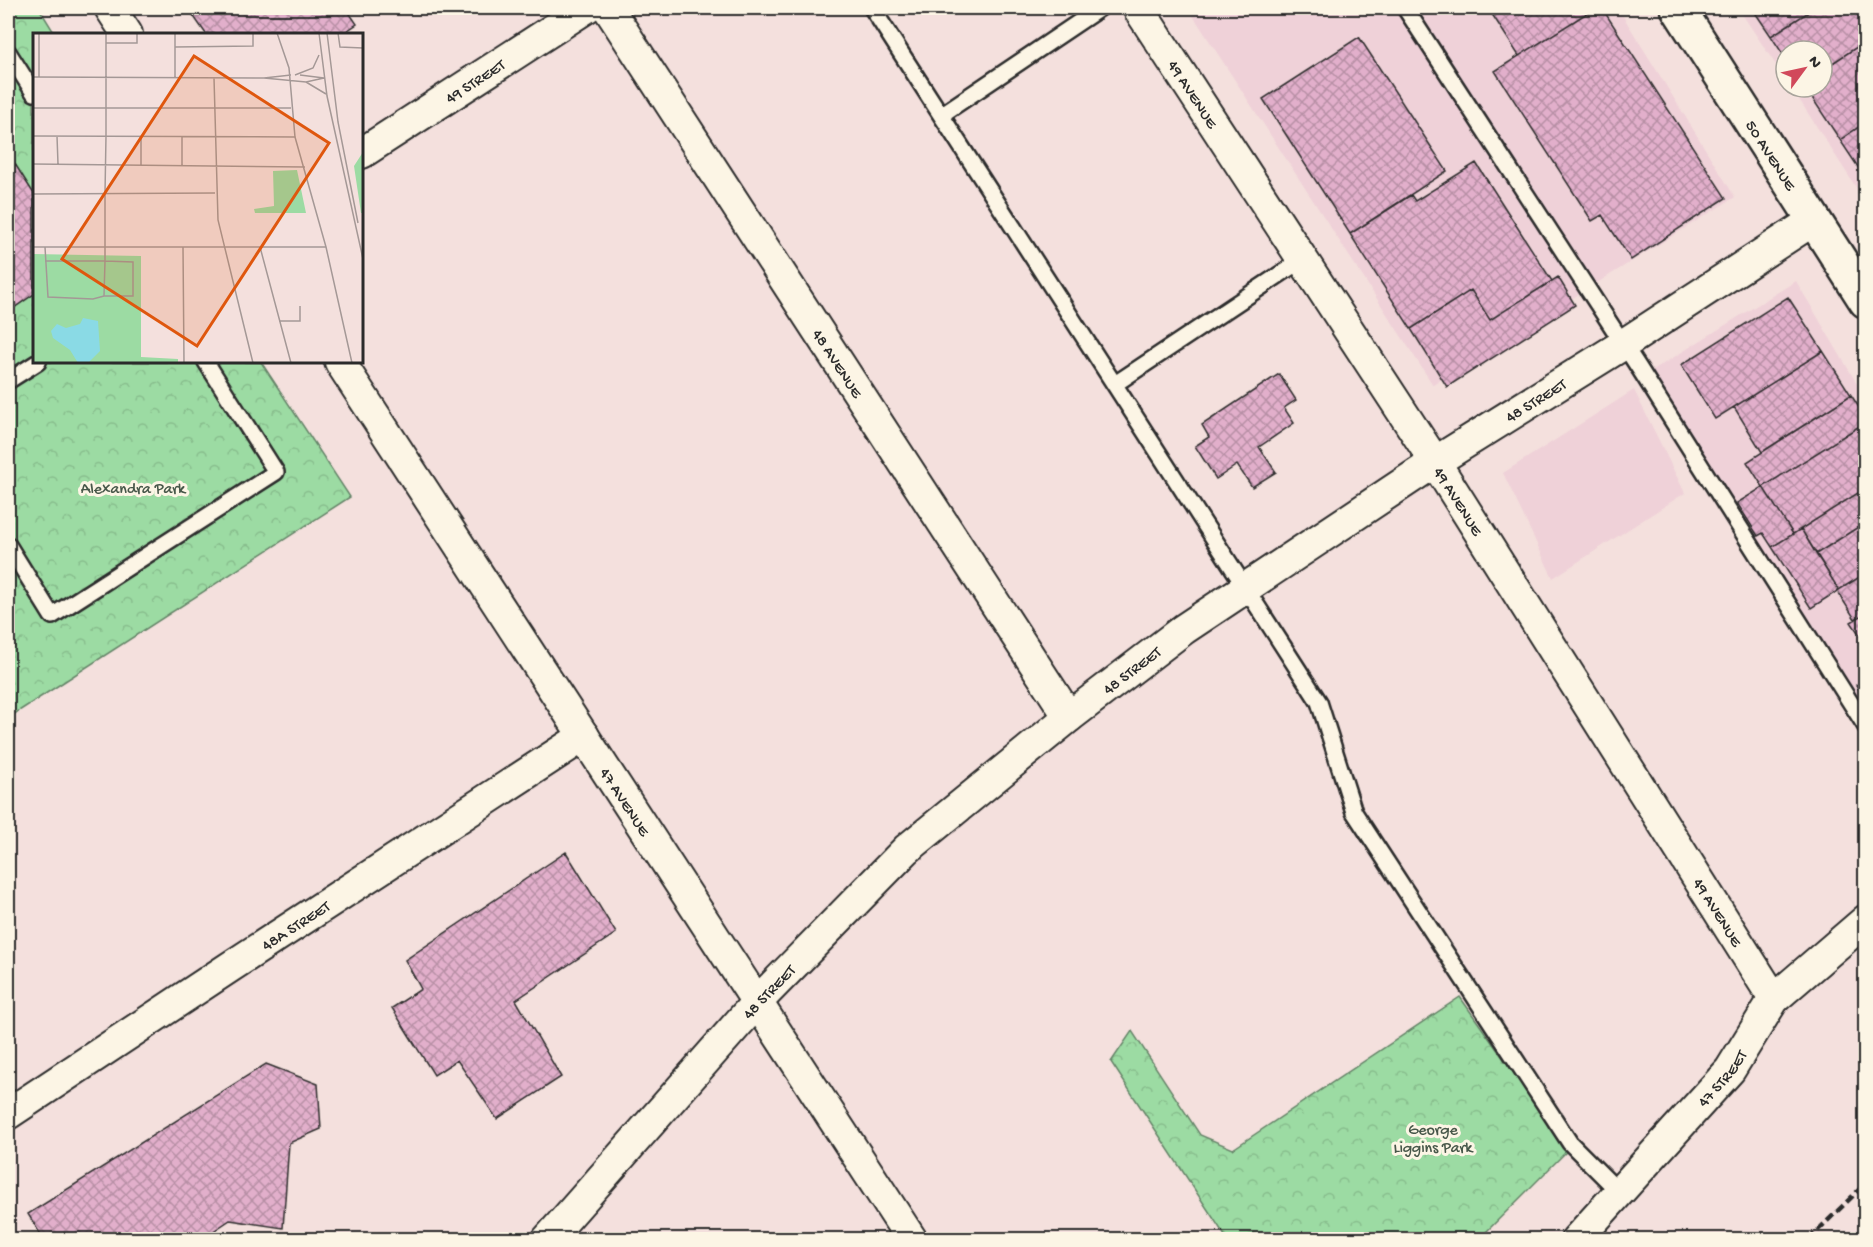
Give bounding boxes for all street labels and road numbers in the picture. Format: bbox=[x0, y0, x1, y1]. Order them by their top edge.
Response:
street label: 49 STREET bbox=[443, 56, 511, 109]
street label: 49 AVENUE bbox=[1162, 58, 1221, 134]
street label: 50 AVENUE bbox=[1740, 118, 1799, 196]
street label: 48 AVENUE bbox=[806, 327, 865, 403]
street label: 48 STREET bbox=[1503, 376, 1572, 429]
street label: 49 AVENUE bbox=[1428, 465, 1486, 541]
street label: 48 STREET bbox=[1101, 643, 1167, 700]
street label: 47 AVENUE bbox=[594, 765, 653, 842]
street label: 49 AVENUE bbox=[1687, 876, 1745, 952]
street label: 48A STREET bbox=[259, 898, 335, 957]
street label: 48 STREET bbox=[740, 962, 802, 1024]
street label: 47 STREET bbox=[1695, 1047, 1753, 1112]

